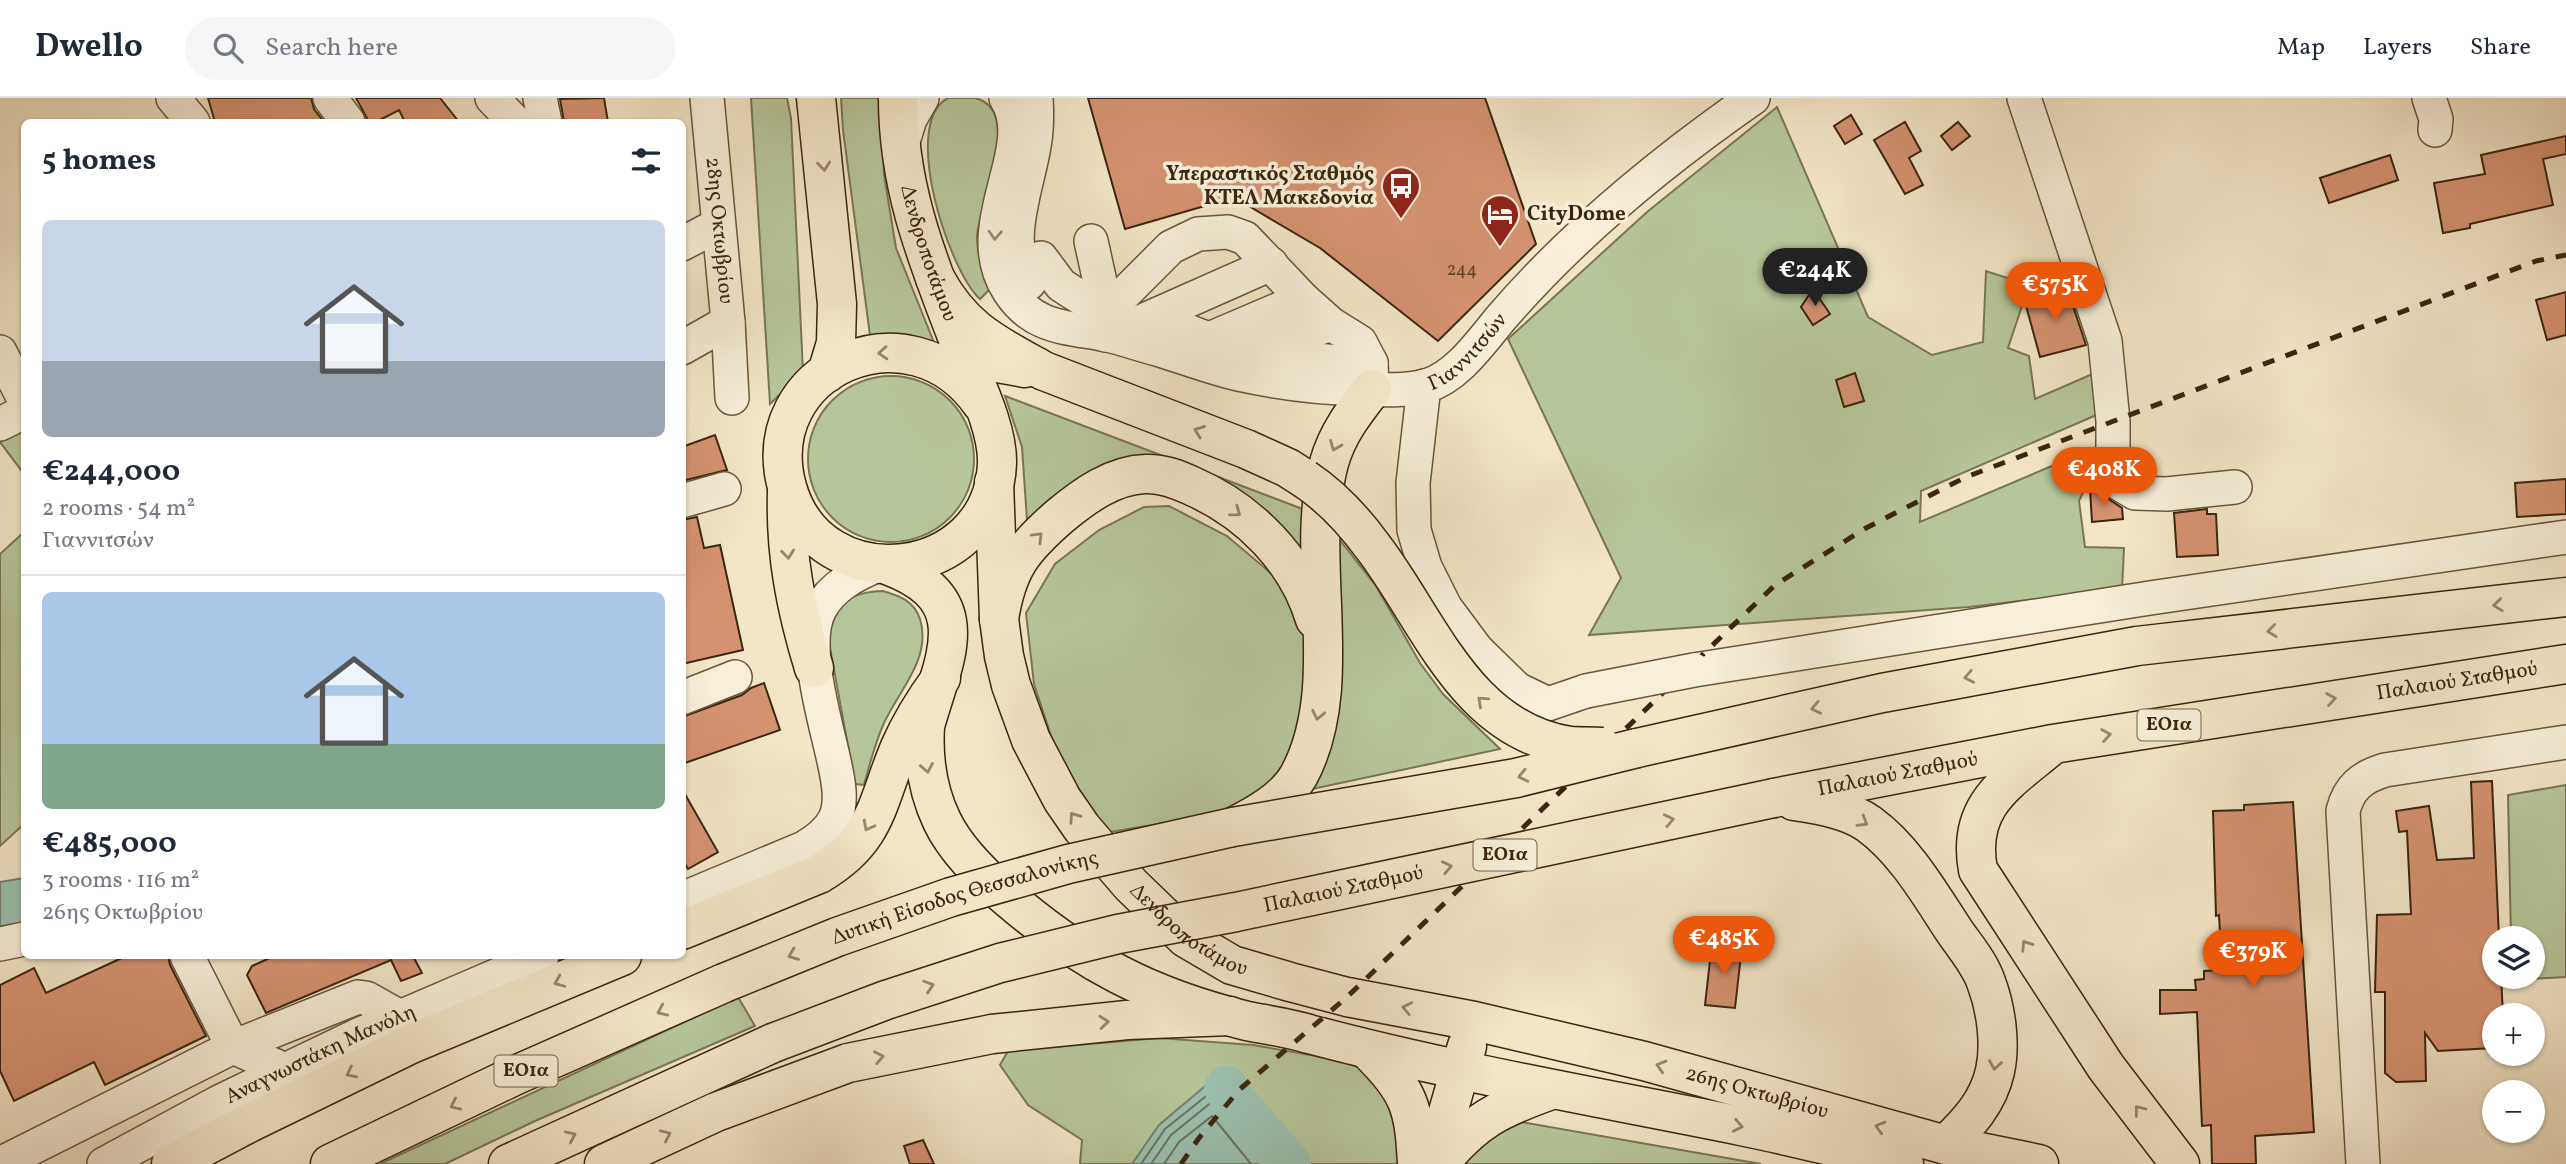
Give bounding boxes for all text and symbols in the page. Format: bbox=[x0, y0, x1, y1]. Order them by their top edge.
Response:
search box bbox=[185, 17, 675, 80]
text: Dwello bbox=[35, 25, 143, 71]
icon: search bbox=[209, 29, 247, 67]
text: Search here bbox=[265, 30, 398, 66]
text: Map bbox=[2277, 31, 2325, 65]
text: Layers bbox=[2363, 31, 2432, 65]
text: Share bbox=[2470, 31, 2531, 65]
text: 5 homes bbox=[42, 140, 156, 182]
icon: filters bbox=[627, 142, 665, 180]
street label: 28ης Οκτωβρίου bbox=[698, 156, 741, 305]
place label: Υπεραστικός Σταθμός ΚΤΕΛ Μακεδονία bbox=[1166, 160, 1374, 213]
one-way arrow bbox=[816, 161, 831, 172]
bus stop icon: Υπεραστικός Σταθμός ΚΤΕΛ Μακεδονία bbox=[1380, 165, 1422, 220]
street label: Δενδροποτάμου bbox=[893, 182, 964, 326]
hotel icon: CityDome bbox=[1479, 193, 1521, 248]
place label: CityDome bbox=[1527, 200, 1626, 229]
one-way arrow bbox=[988, 230, 1003, 241]
pin: €244K bbox=[1766, 248, 1864, 308]
text: €244K bbox=[1778, 255, 1852, 287]
house number: 244 bbox=[1447, 258, 1477, 283]
pin: €575K bbox=[2006, 262, 2104, 322]
icon: home bbox=[291, 266, 417, 392]
text: €575K bbox=[2022, 269, 2088, 301]
street label: Γιαννιτσών bbox=[1423, 307, 1514, 399]
one-way arrow bbox=[878, 345, 889, 360]
one-way arrow bbox=[1193, 425, 1205, 439]
one-way arrow bbox=[1330, 439, 1344, 451]
pin: €408K bbox=[2055, 448, 2153, 507]
text: €244,000 bbox=[42, 451, 180, 493]
text: €408K bbox=[2067, 454, 2141, 486]
text: 2 rooms · 54 m² bbox=[42, 493, 195, 525]
one-way arrow bbox=[1228, 504, 1241, 516]
text: Γιαννιτσών bbox=[42, 525, 154, 557]
one-way arrow bbox=[1029, 532, 1042, 545]
one-way arrow bbox=[780, 549, 795, 560]
one-way arrow bbox=[2492, 597, 2504, 612]
one-way arrow bbox=[2266, 623, 2278, 638]
icon: home bbox=[291, 638, 417, 764]
street label: Παλαιού Σταθμού bbox=[2374, 654, 2539, 708]
one-way arrow bbox=[1963, 669, 1975, 684]
one-way arrow bbox=[2325, 692, 2337, 707]
one-way arrow bbox=[1478, 697, 1491, 709]
one-way arrow bbox=[1810, 699, 1822, 714]
one-way arrow bbox=[1312, 708, 1326, 720]
road number: ΕΟ1α bbox=[2138, 710, 2200, 740]
one-way arrow bbox=[2100, 728, 2112, 743]
street label: Παλαιού Σταθμού bbox=[1815, 744, 1980, 804]
one-way arrow bbox=[919, 762, 934, 774]
one-way arrow bbox=[1517, 768, 1529, 782]
one-way arrow bbox=[1069, 811, 1082, 824]
one-way arrow bbox=[1855, 813, 1868, 826]
one-way arrow bbox=[1663, 814, 1675, 829]
one-way arrow bbox=[863, 819, 877, 832]
text: €485,000 bbox=[42, 823, 177, 865]
road number: ΕΟ1α bbox=[1474, 840, 1536, 870]
street label: Δυτική Είσοδος Θεσσαλονίκης bbox=[828, 843, 1101, 952]
street label: Παλαιού Σταθμού bbox=[1261, 858, 1426, 920]
one-way arrow bbox=[1441, 861, 1453, 876]
text: 3 rooms · 116 m² bbox=[42, 865, 199, 897]
street label: Δενδροποτάμου bbox=[1123, 877, 1251, 983]
text: 26ης Οκτωβρίου bbox=[42, 897, 203, 929]
pin: €485K bbox=[1675, 916, 1773, 976]
text: €485K bbox=[1689, 923, 1759, 955]
map controls bbox=[2482, 926, 2545, 1143]
button: layers bbox=[2482, 926, 2545, 989]
pin: €379K bbox=[2204, 930, 2302, 989]
text: €379K bbox=[2219, 936, 2287, 968]
one-way arrow bbox=[2021, 940, 2034, 953]
one-way arrow bbox=[788, 946, 800, 960]
one-way arrow bbox=[554, 974, 567, 988]
one-way arrow bbox=[922, 980, 935, 994]
street label: Αναγνωστάκη Μανόλη bbox=[220, 997, 421, 1111]
one-way arrow bbox=[1401, 1001, 1413, 1016]
one-way arrow bbox=[657, 1002, 669, 1016]
button: + bbox=[2482, 1003, 2545, 1066]
one-way arrow bbox=[1099, 1015, 1110, 1030]
one-way arrow bbox=[873, 1050, 885, 1065]
road number: ΕΟ1α bbox=[494, 1056, 558, 1086]
one-way arrow bbox=[1655, 1059, 1667, 1074]
street label: 26ης Οκτωβρίου bbox=[1682, 1059, 1832, 1126]
one-way arrow bbox=[1988, 1059, 2003, 1071]
one-way arrow bbox=[346, 1065, 358, 1079]
button: − bbox=[2482, 1080, 2545, 1143]
one-way arrow bbox=[450, 1096, 462, 1110]
one-way arrow bbox=[2134, 1105, 2147, 1118]
one-way arrow bbox=[1732, 1117, 1744, 1132]
one-way arrow bbox=[1874, 1121, 1886, 1135]
one-way arrow bbox=[659, 1129, 671, 1143]
one-way arrow bbox=[563, 1130, 576, 1144]

